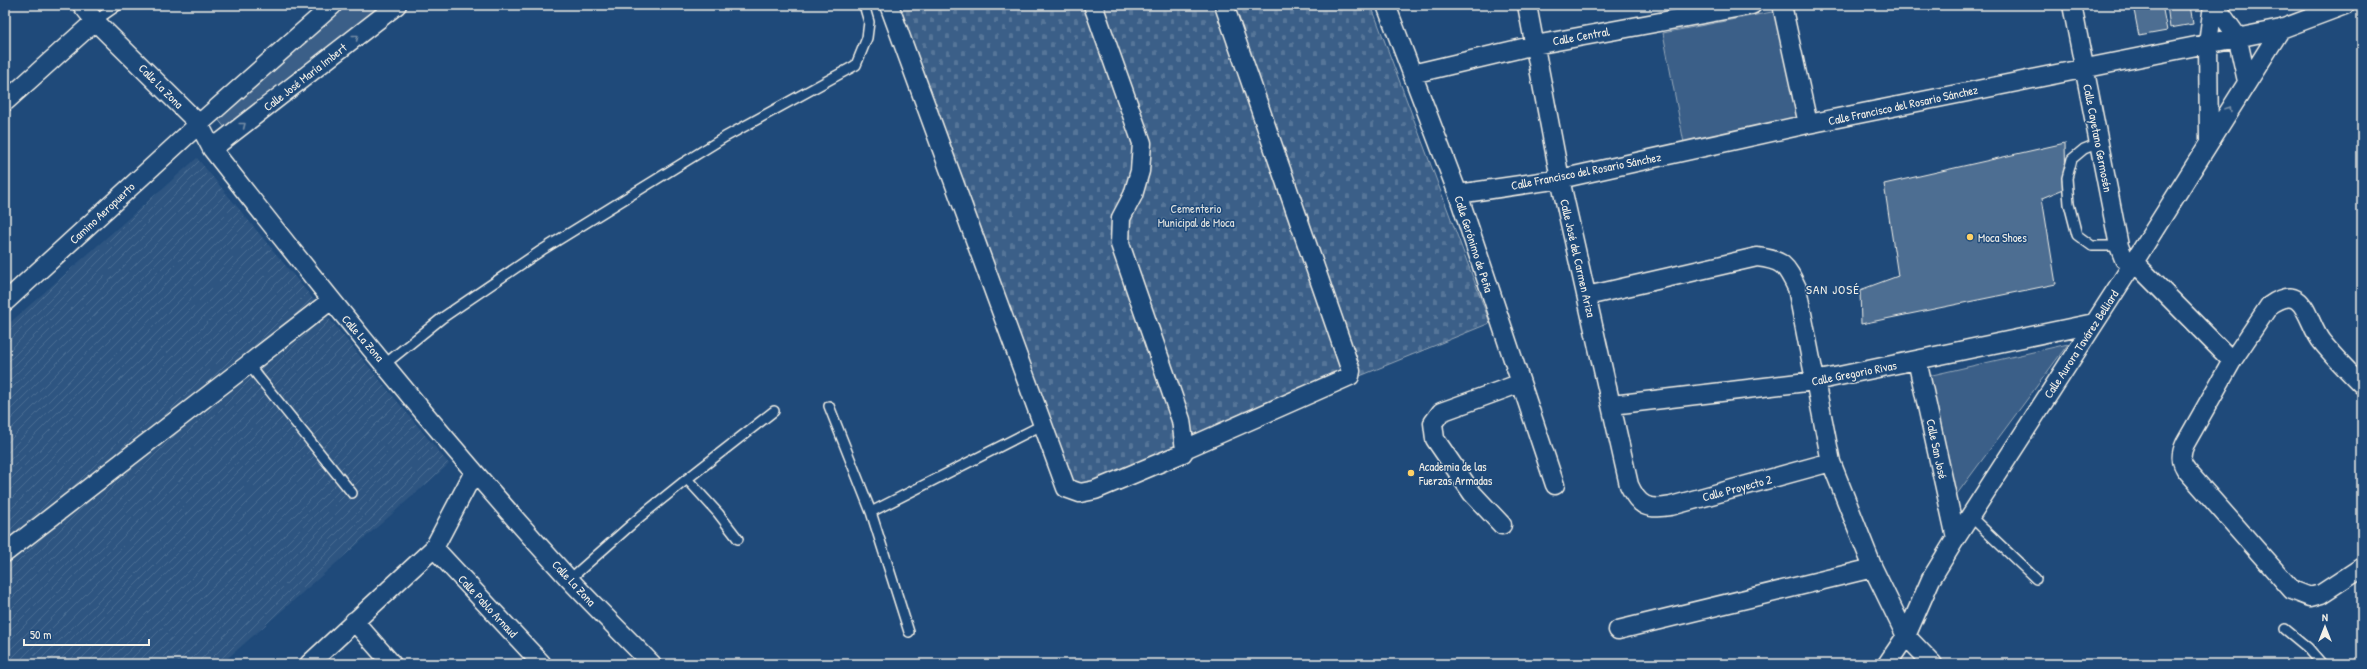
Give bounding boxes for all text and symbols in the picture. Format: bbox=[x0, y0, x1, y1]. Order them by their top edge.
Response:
street label: Calle Central bbox=[1551, 23, 1612, 49]
one-way arrow bbox=[352, 35, 359, 42]
street label: Calle José María Imbert bbox=[260, 39, 351, 115]
street label: Calle La Zona bbox=[135, 60, 187, 112]
street label: Calle Francisco del Rosario Sánchez bbox=[1827, 81, 1979, 129]
street label: Calle Cayetano Germosén bbox=[2079, 82, 2117, 194]
one-way arrow bbox=[2225, 106, 2232, 113]
one-way arrow bbox=[238, 123, 245, 130]
street label: Calle Francisco del Rosario Sánchez bbox=[1509, 148, 1663, 194]
street label: Camino Aeropuerto bbox=[66, 178, 138, 248]
street label: Calle Gerónimo de Peña bbox=[1450, 193, 1498, 295]
street label: Calle José del Carmen Ariza bbox=[1556, 197, 1600, 319]
park label: Cementerio Municipal de Moca bbox=[1158, 200, 1235, 231]
place label: Moca Shoes bbox=[1978, 229, 2027, 246]
marker: Moca Shoes bbox=[1965, 232, 1975, 242]
district label: SAN JOSÉ bbox=[1806, 280, 1860, 298]
street label: Calle Aurora Tavárez Belliard bbox=[2040, 286, 2123, 401]
street label: Calle La Zona bbox=[338, 311, 388, 365]
street label: Calle Gregorio Rivas bbox=[1810, 356, 1898, 390]
street label: Calle San José bbox=[1922, 417, 1952, 481]
place label: Academia de las Fuerzas Armadas bbox=[1418, 458, 1493, 489]
marker: Academia de las Fuerzas Armadas bbox=[1406, 468, 1416, 478]
street label: Calle Proyecto 2 bbox=[1700, 470, 1774, 505]
street label: Calle La Zona bbox=[548, 556, 600, 610]
street label: Calle Pablo Arnaud bbox=[454, 571, 522, 641]
north arrow bbox=[2305, 607, 2345, 647]
text: N bbox=[2322, 610, 2328, 624]
scale bar bbox=[24, 621, 149, 647]
text: 50 m bbox=[30, 626, 51, 643]

